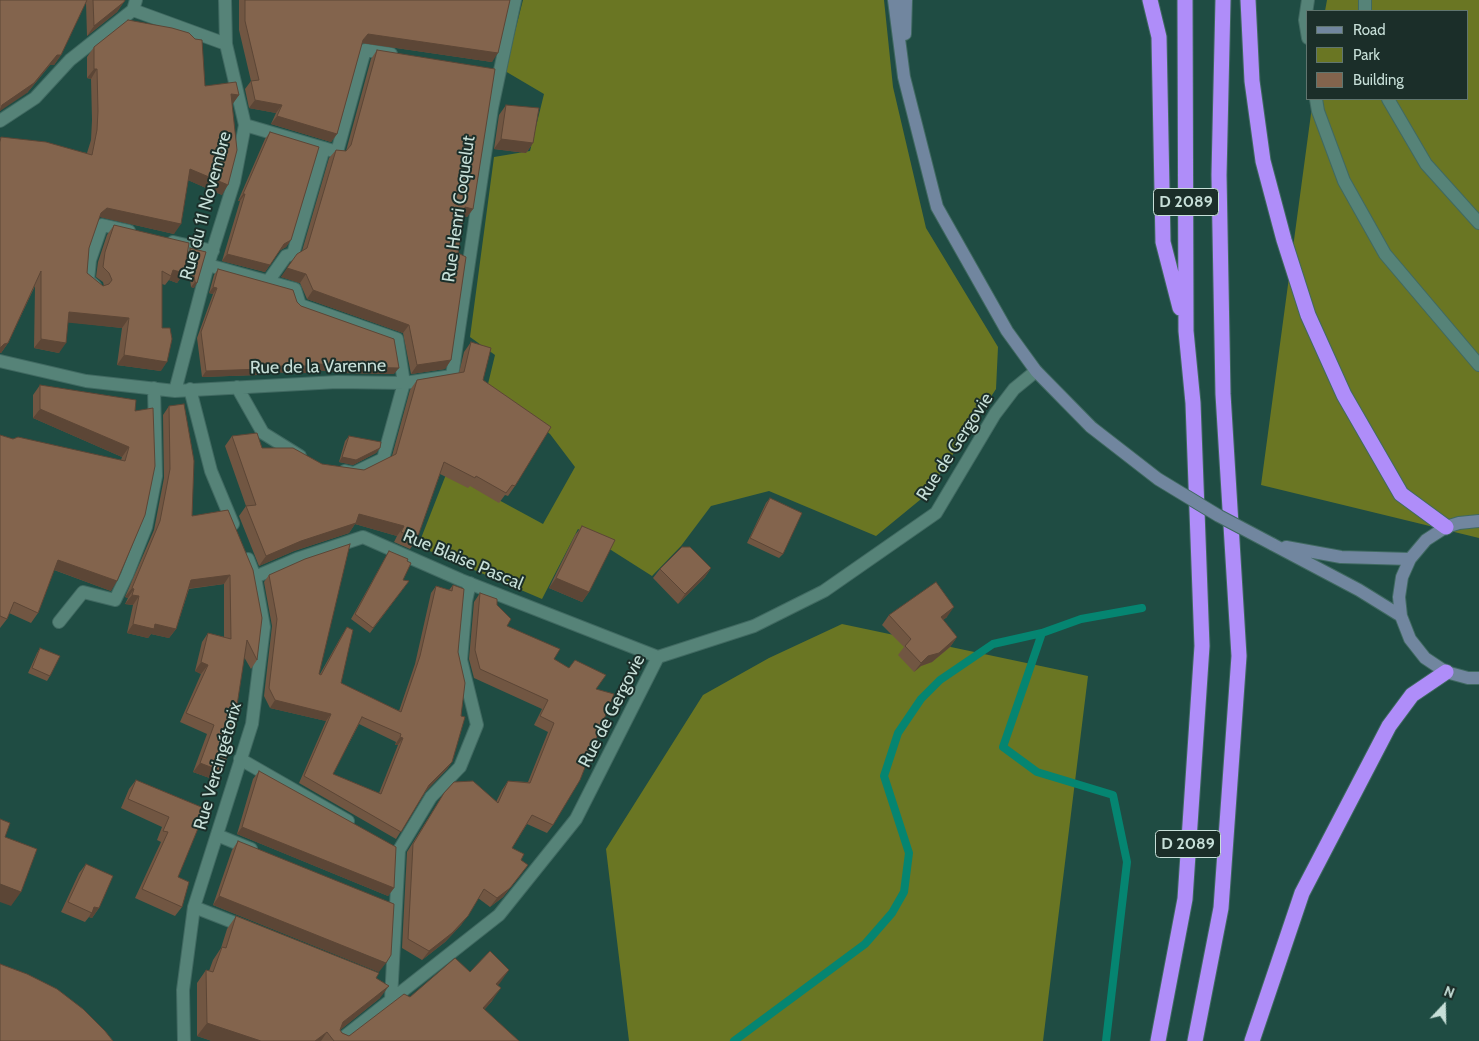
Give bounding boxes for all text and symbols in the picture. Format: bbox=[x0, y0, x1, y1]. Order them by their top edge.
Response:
legend bbox=[1306, 10, 1469, 100]
text: Road bbox=[1353, 21, 1386, 39]
text: Park bbox=[1353, 46, 1380, 64]
text: Building bbox=[1353, 71, 1404, 89]
street label: Rue du 11 Novembre bbox=[176, 129, 236, 283]
street label: Rue Henri Coquelut bbox=[438, 134, 480, 284]
road number: D 2089 bbox=[1154, 188, 1218, 216]
street label: Rue de la Varenne bbox=[250, 355, 386, 379]
street label: Rue de Gergovie bbox=[912, 389, 998, 505]
street label: Rue Blaise Pascal bbox=[400, 525, 526, 595]
street label: Rue de Gergovie bbox=[574, 651, 650, 771]
street label: Rue Vercingétorix bbox=[189, 700, 247, 832]
road number: D 2089 bbox=[1156, 831, 1220, 858]
north arrow bbox=[1419, 981, 1469, 1031]
text: N bbox=[1442, 982, 1457, 1002]

